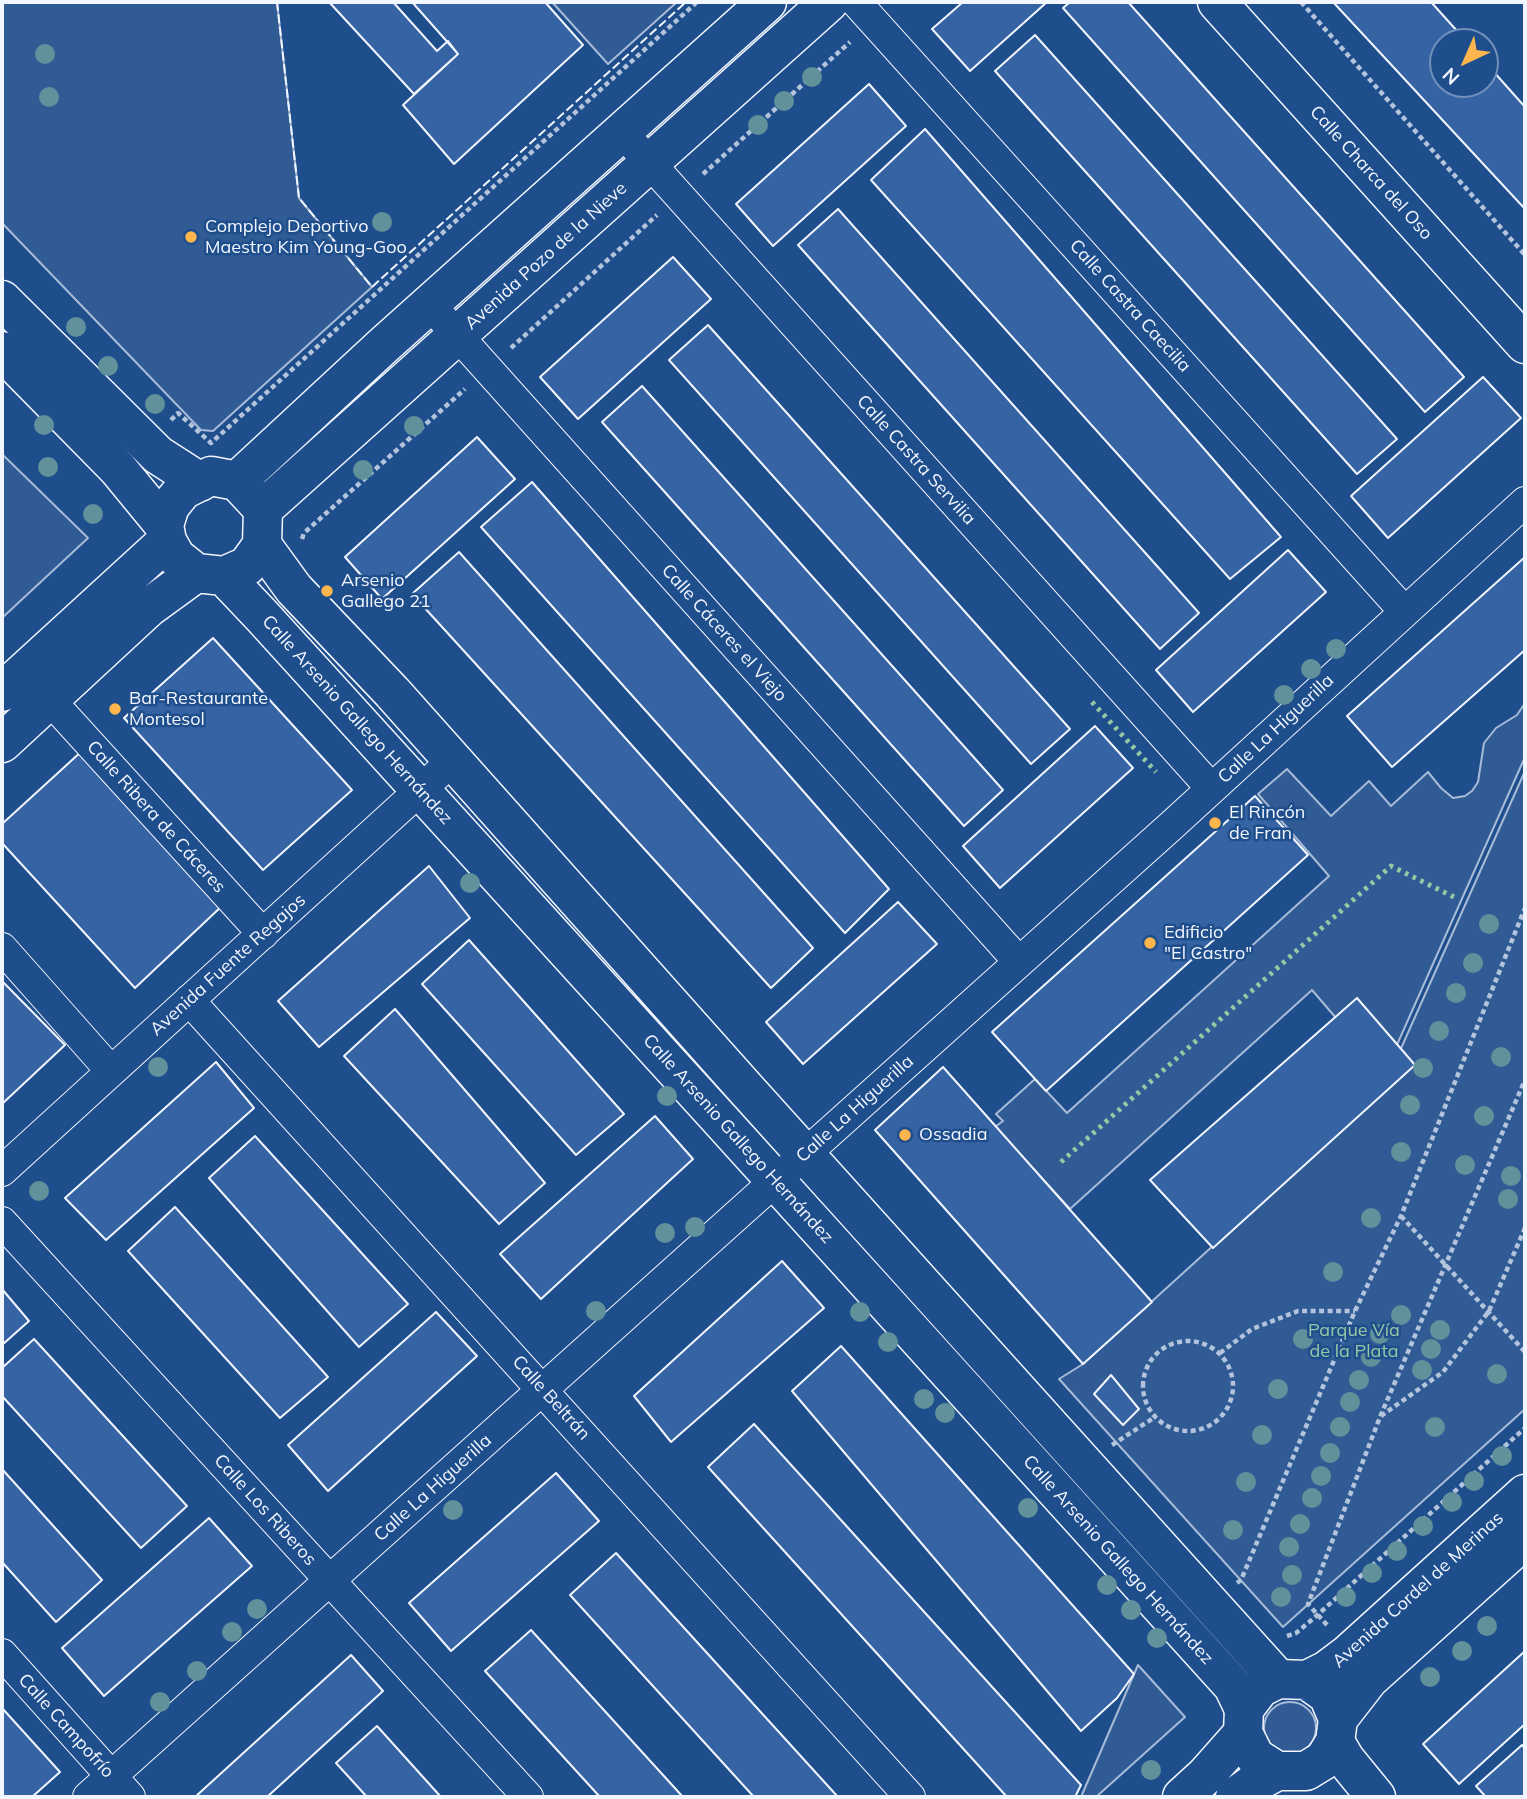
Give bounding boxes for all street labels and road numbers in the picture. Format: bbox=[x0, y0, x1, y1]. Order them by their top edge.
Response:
street label: Calle Charca del Oso bbox=[1305, 102, 1437, 244]
street label: Avenida Pozo de la Nieve bbox=[461, 178, 631, 334]
street label: Calle Castra Caecilia bbox=[1065, 235, 1195, 377]
street label: Calle Castra Servilia bbox=[852, 391, 980, 529]
street label: Calle Cáceres el Viejo bbox=[657, 560, 791, 706]
street label: Calle Arsenio Gallego Hernández bbox=[257, 611, 457, 829]
street label: Calle La Higuerilla bbox=[1214, 670, 1338, 788]
street label: Calle Ribera de Cáceres bbox=[82, 736, 230, 898]
street label: Avenida Fuente Regajos bbox=[146, 890, 310, 1040]
street label: Calle Arsenio Gallego Hernández bbox=[638, 1030, 838, 1248]
street label: Calle La Higuerilla bbox=[792, 1051, 918, 1167]
street label: Calle Beltrán bbox=[507, 1351, 595, 1445]
street label: Calle La Higuerilla bbox=[370, 1430, 496, 1546]
street label: Calle Los Riberos bbox=[209, 1450, 321, 1570]
street label: Calle Arsenio Gallego Hernández bbox=[1018, 1451, 1218, 1669]
street label: Avenida Cordel de Merinas bbox=[1328, 1507, 1508, 1673]
street label: Calle Campofrío bbox=[14, 1669, 118, 1783]

